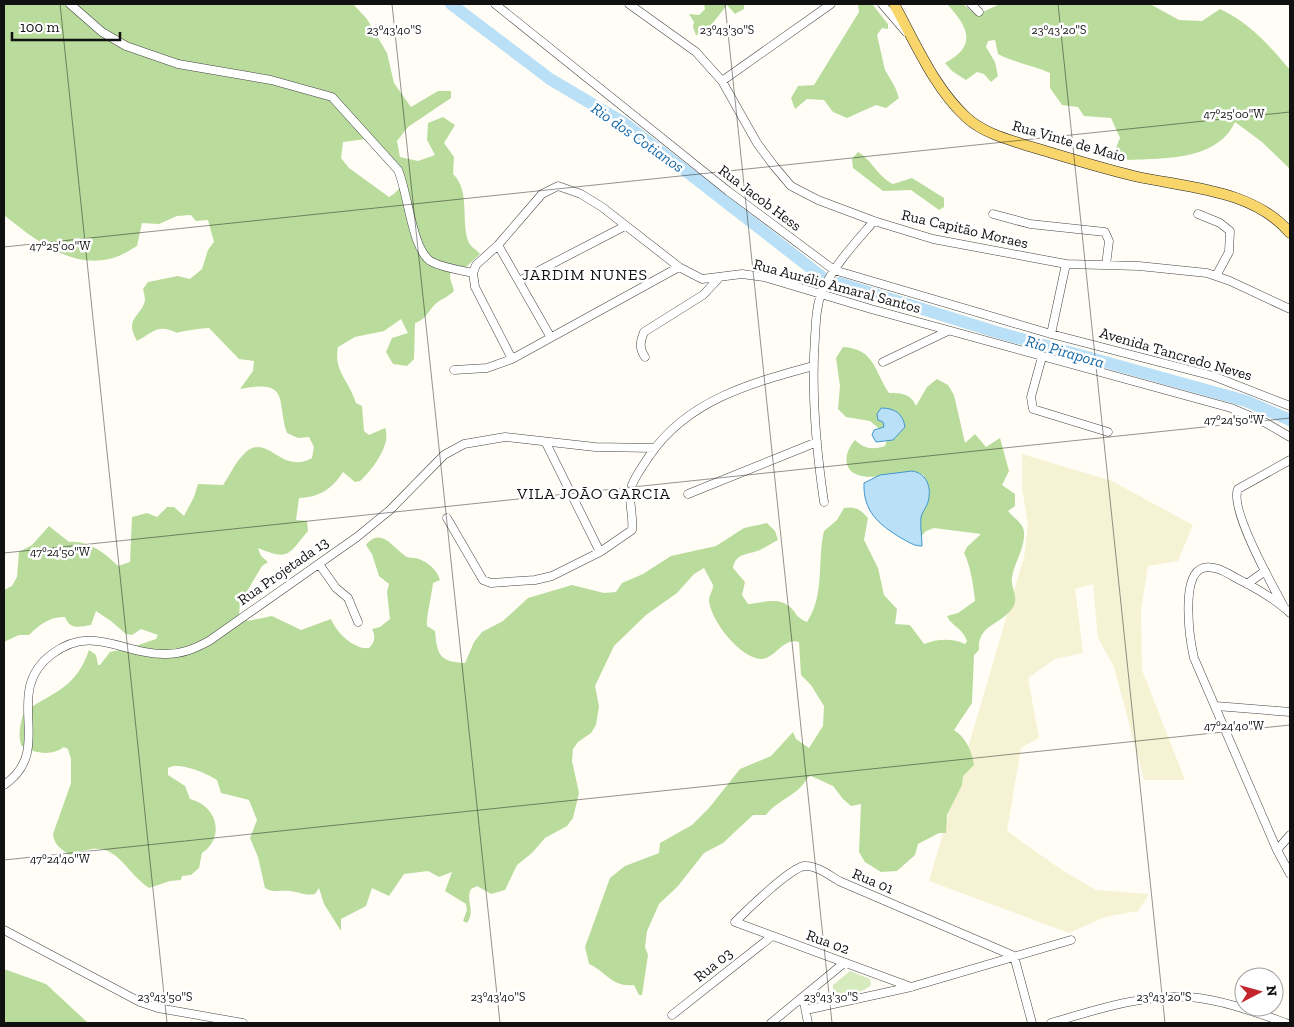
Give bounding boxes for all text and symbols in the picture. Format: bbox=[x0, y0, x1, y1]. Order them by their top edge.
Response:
scale bar bbox=[12, 10, 120, 42]
text: 100 m bbox=[20, 18, 59, 36]
text: 23°43'40"S bbox=[367, 23, 421, 37]
text: 23°43'30"S bbox=[700, 23, 754, 37]
text: 23°43'20"S bbox=[1032, 23, 1086, 37]
water label: Rio dos Cotianos bbox=[588, 98, 688, 176]
text: 47°25'00"W bbox=[1204, 107, 1265, 121]
street label: Rua Vinte de Maio bbox=[1010, 116, 1128, 166]
street label: Rua Jacob Hess bbox=[715, 161, 805, 235]
street label: Rua Capitão Moraes bbox=[900, 206, 1030, 252]
text: 47°25'00"W bbox=[30, 239, 91, 253]
street label: Rua Aurélio Amaral Santos bbox=[751, 255, 923, 317]
district label: JARDIM NUNES bbox=[522, 265, 648, 284]
street label: Avenida Tancredo Neves bbox=[1098, 324, 1254, 384]
water label: Rio Pirapora bbox=[1023, 331, 1106, 372]
text: 47°24'50"W bbox=[1204, 413, 1265, 427]
district label: VILA JOÃO GARCIA bbox=[516, 484, 671, 503]
street label: Rua Projetada 13 bbox=[234, 533, 332, 609]
text: 47°24'50"W bbox=[30, 545, 91, 559]
text: 47°24'40"W bbox=[1204, 719, 1265, 733]
text: 47°24'40"W bbox=[30, 852, 91, 866]
street label: Rua 01 bbox=[850, 864, 896, 898]
street label: Rua 02 bbox=[804, 926, 852, 958]
street label: Rua 03 bbox=[690, 944, 736, 986]
north arrow bbox=[1234, 967, 1284, 1017]
text: N bbox=[1262, 985, 1280, 997]
text: 23°43'50"S bbox=[138, 990, 192, 1004]
text: 23°43'40"S bbox=[471, 990, 525, 1004]
text: 23°43'30"S bbox=[804, 990, 858, 1004]
text: 23°43'20"S bbox=[1137, 990, 1191, 1004]

